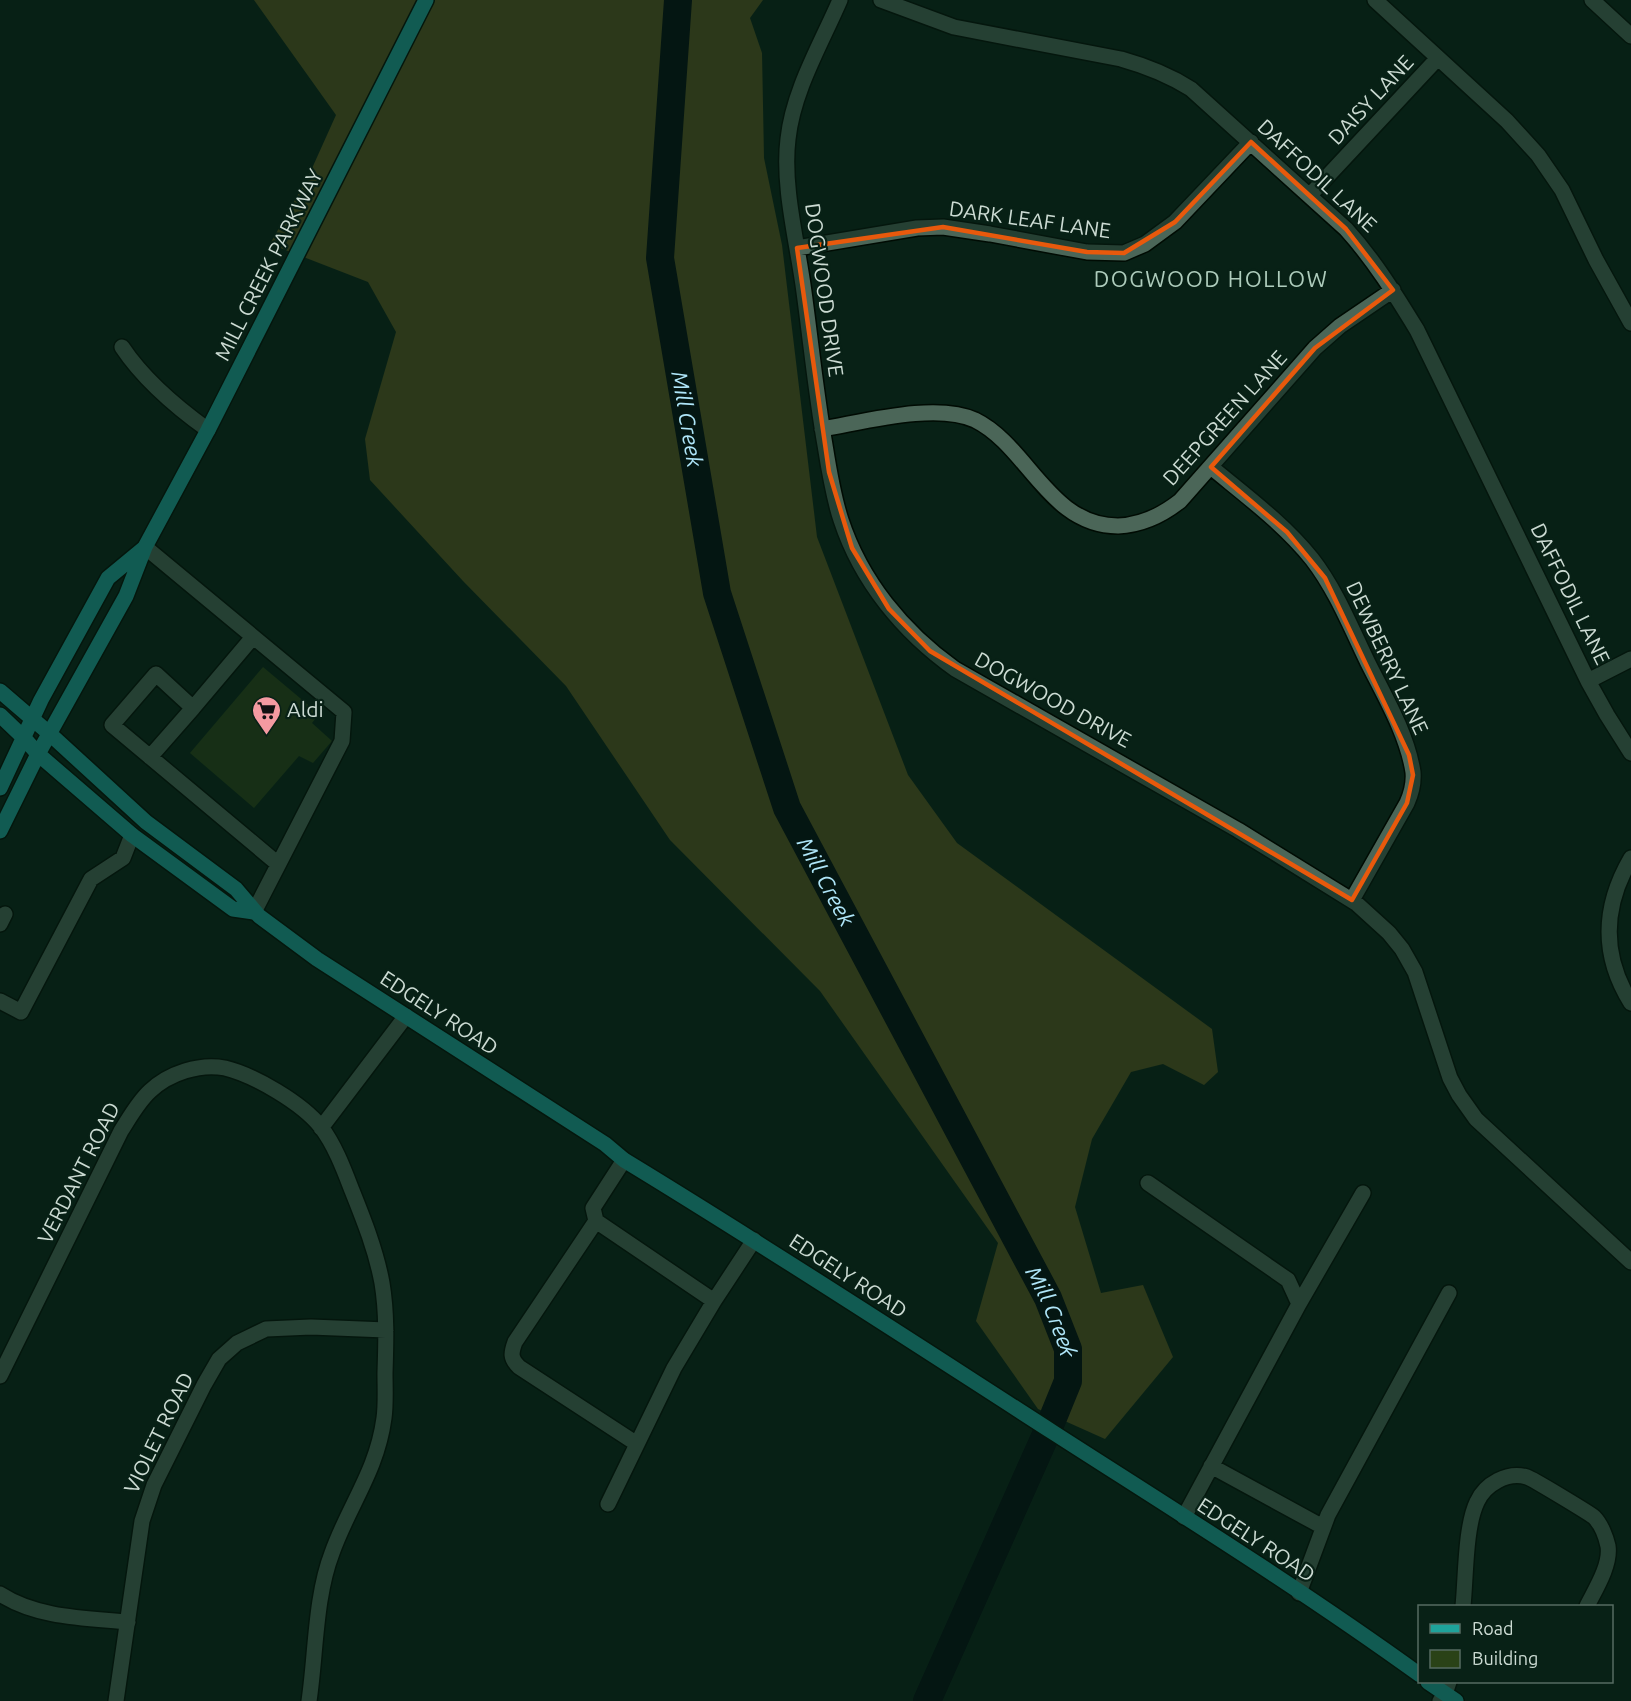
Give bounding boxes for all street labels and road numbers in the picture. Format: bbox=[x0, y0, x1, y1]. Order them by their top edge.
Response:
street label: DAISY LANE bbox=[1323, 50, 1418, 149]
street label: DAFFODIL LANE bbox=[1253, 114, 1382, 237]
street label: MILL CREEK PARKWAY bbox=[209, 165, 327, 364]
street label: DARK LEAF LANE bbox=[948, 196, 1113, 242]
street label: DOGWOOD DRIVE bbox=[801, 202, 849, 378]
street label: DEEPGREEN LANE bbox=[1157, 345, 1291, 490]
street label: DAFFODIL LANE bbox=[1526, 519, 1615, 668]
street label: DEWBERRY LANE bbox=[1342, 577, 1434, 738]
street label: DOGWOOD DRIVE bbox=[971, 646, 1136, 752]
street label: EDGELY ROAD bbox=[376, 965, 503, 1059]
street label: VERDANT ROAD bbox=[32, 1098, 124, 1247]
street label: EDGELY ROAD bbox=[785, 1228, 912, 1322]
street label: VIOLET ROAD bbox=[118, 1368, 198, 1497]
street label: EDGELY ROAD bbox=[1193, 1492, 1320, 1586]

